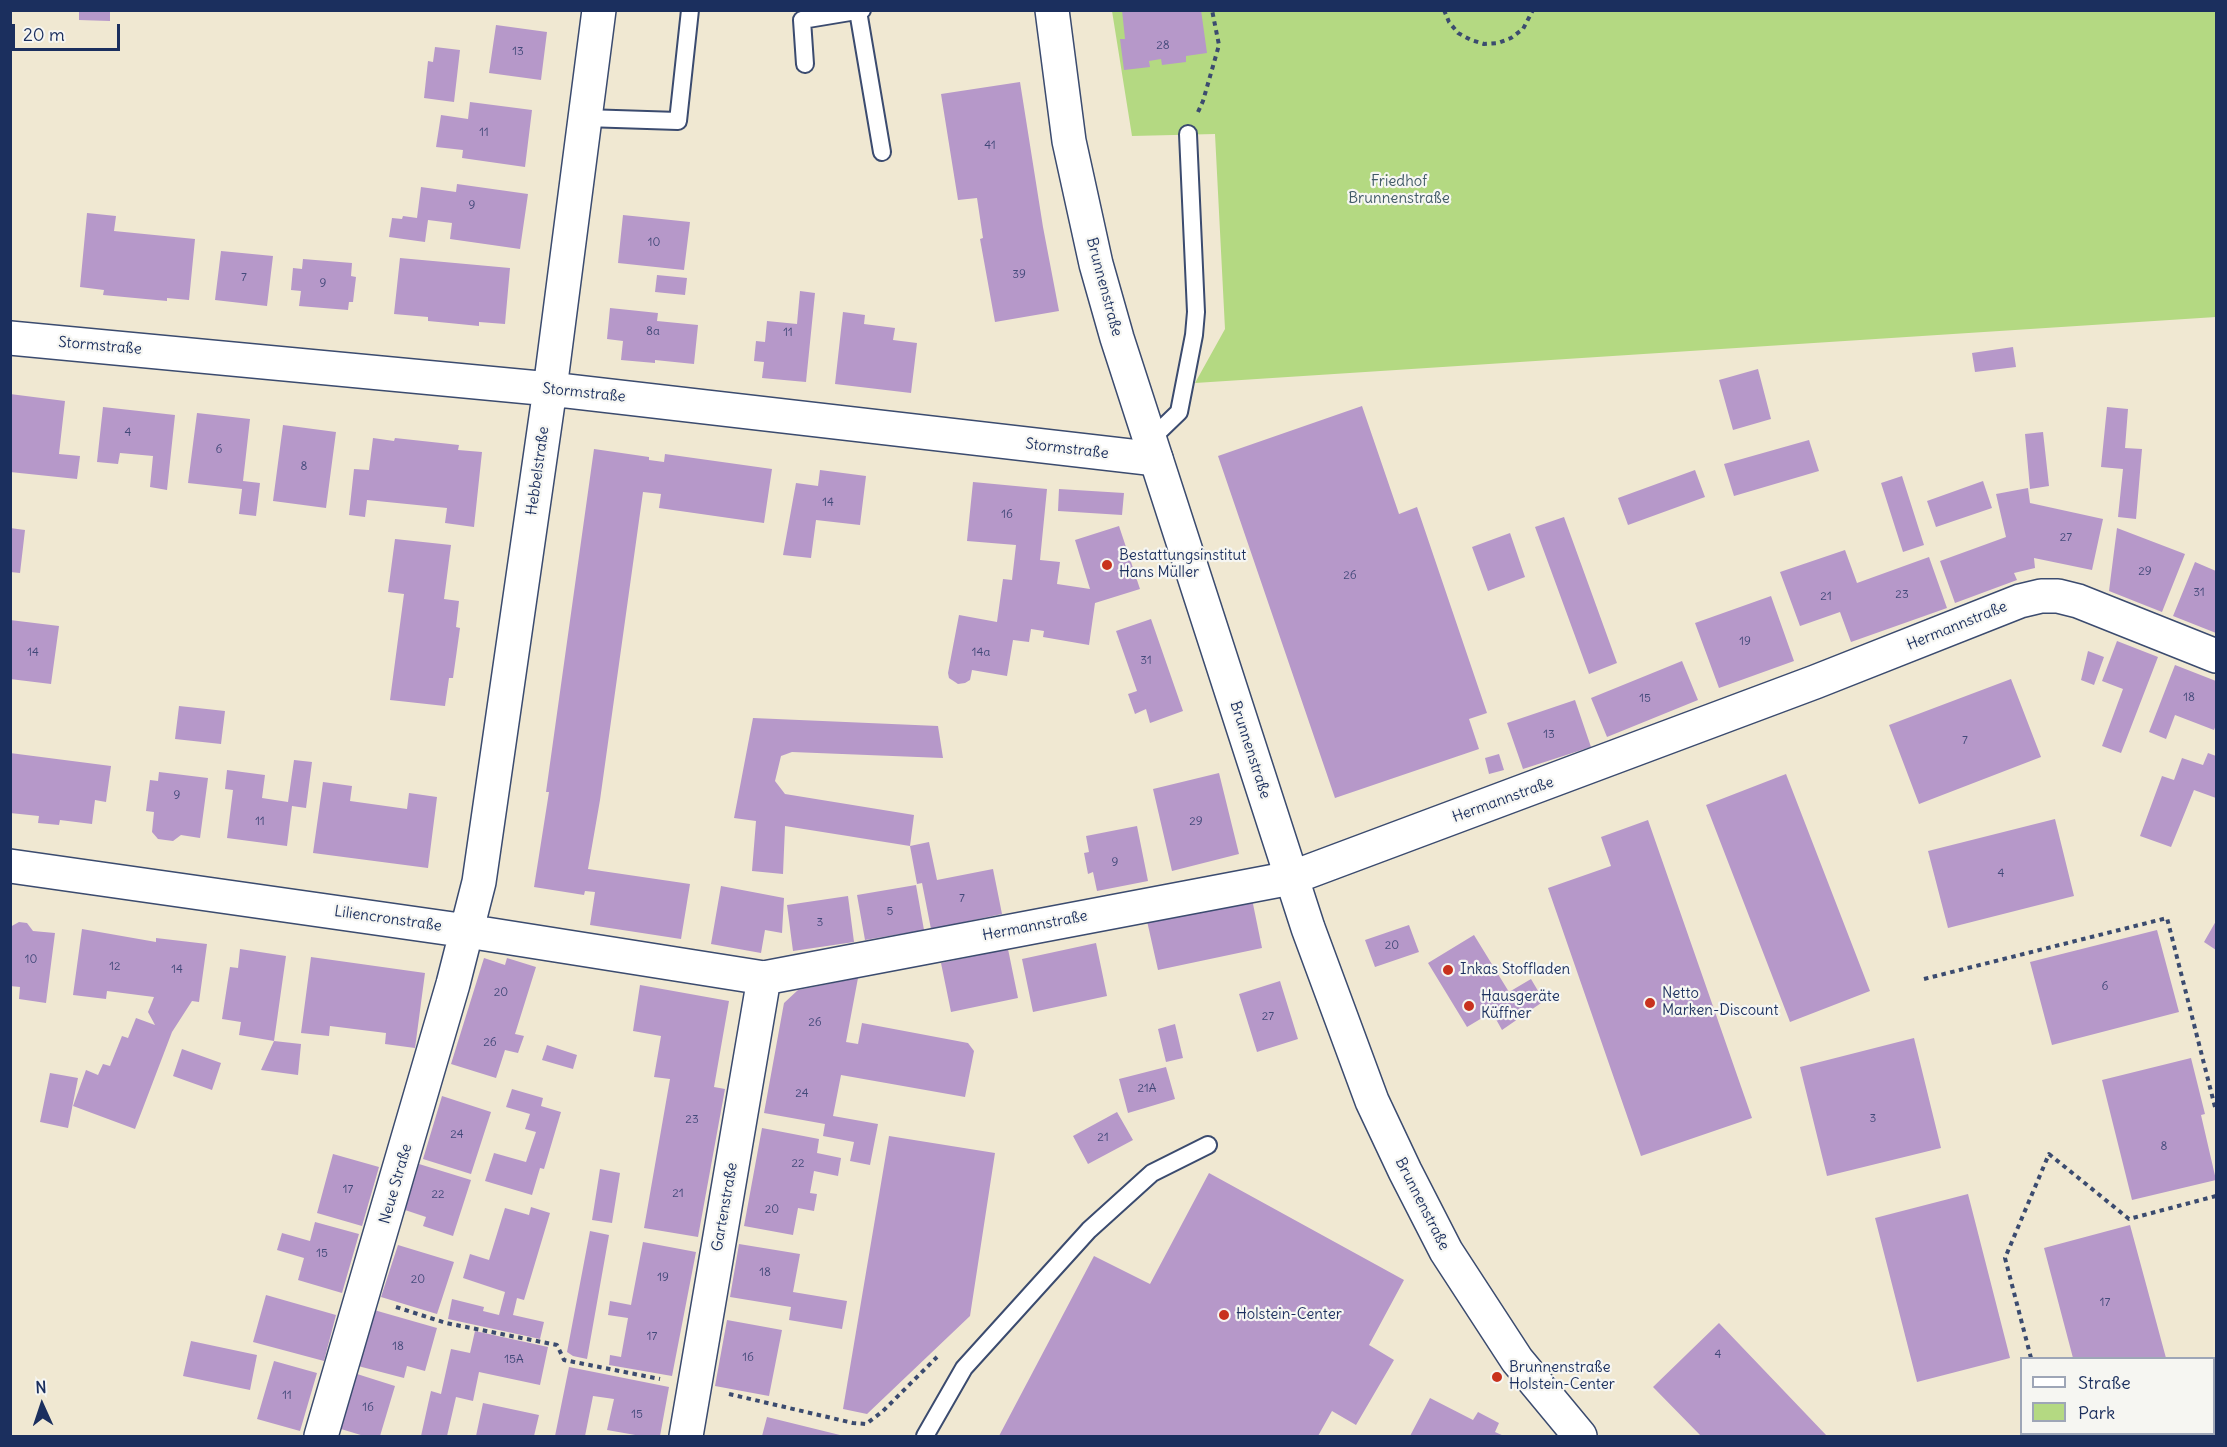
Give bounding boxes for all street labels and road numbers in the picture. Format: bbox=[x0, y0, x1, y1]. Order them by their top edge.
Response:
street label: Brunnenstraße bbox=[1082, 236, 1126, 338]
street label: Stormstraße bbox=[58, 333, 142, 359]
street label: Stormstraße bbox=[542, 380, 626, 406]
street label: Hebbelstraße bbox=[523, 425, 553, 517]
street label: Stormstraße bbox=[1024, 435, 1110, 463]
street label: Hermannstraße bbox=[1904, 598, 2010, 654]
street label: Brunnenstraße bbox=[1226, 699, 1274, 801]
street label: Hermannstraße bbox=[1450, 773, 1556, 827]
street label: Liliencronstraße bbox=[333, 903, 443, 935]
street label: Hermannstraße bbox=[981, 907, 1089, 945]
street label: Neue Straße bbox=[376, 1142, 416, 1226]
street label: Brunnenstraße bbox=[1391, 1155, 1453, 1253]
street label: Gartenstraße bbox=[708, 1161, 742, 1253]

